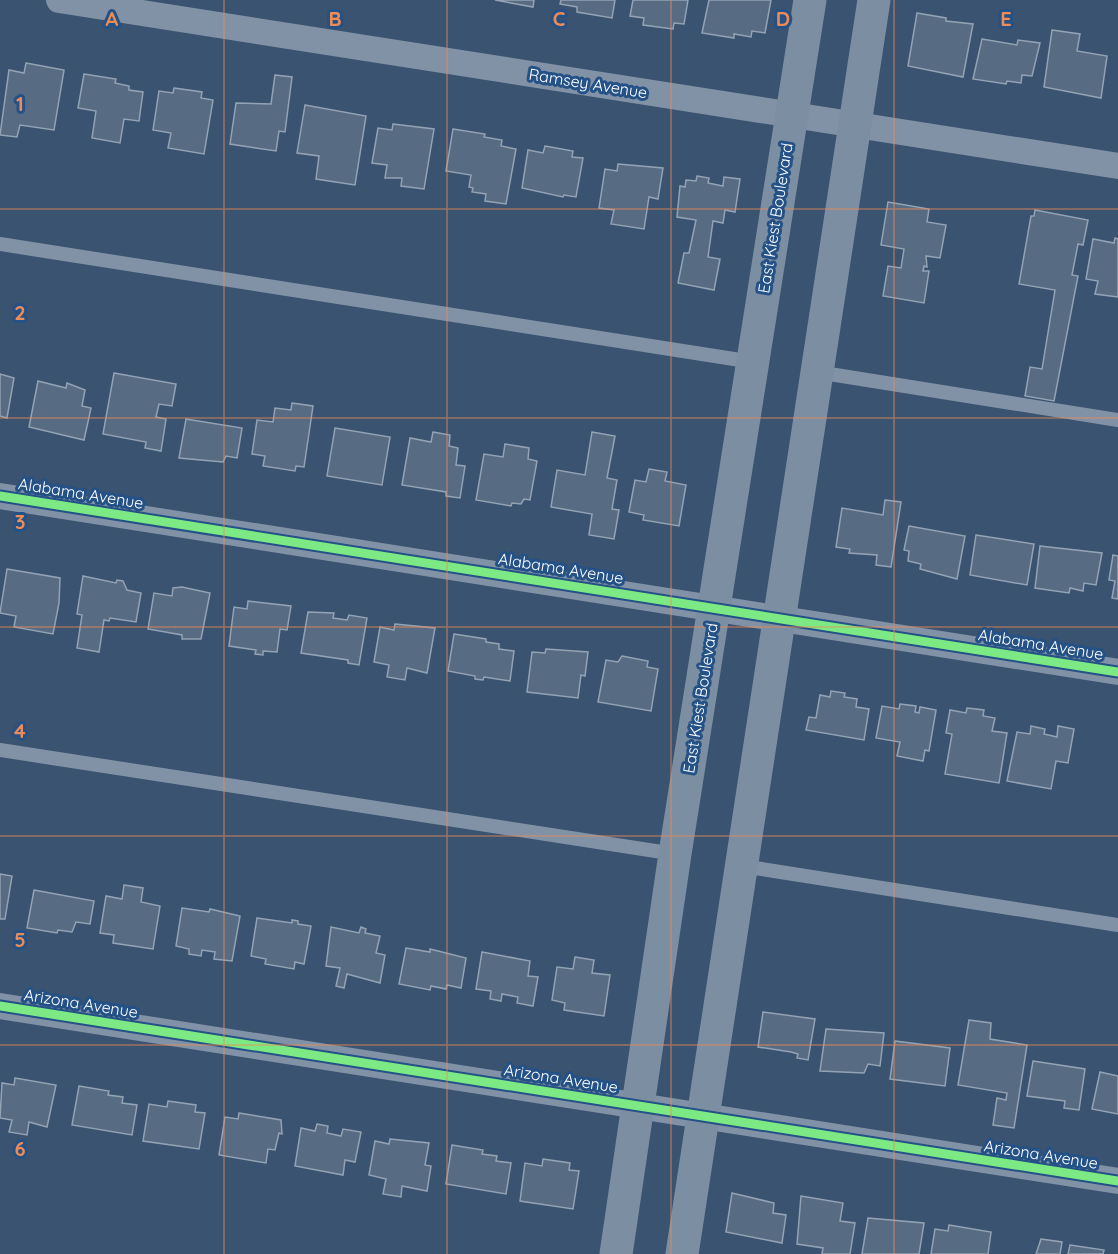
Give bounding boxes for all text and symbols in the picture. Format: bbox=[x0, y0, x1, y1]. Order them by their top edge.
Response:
text: A bbox=[106, 6, 119, 31]
text: B bbox=[328, 6, 342, 31]
text: C bbox=[553, 6, 566, 31]
text: D bbox=[776, 6, 790, 31]
text: E bbox=[1000, 6, 1012, 31]
street label: Ramsey Avenue bbox=[527, 64, 649, 102]
text: 1 bbox=[16, 91, 24, 116]
street label: East Kiest Boulevard bbox=[753, 141, 797, 295]
text: 2 bbox=[14, 300, 26, 325]
street label: Alabama Avenue bbox=[17, 473, 145, 513]
text: 3 bbox=[15, 509, 25, 534]
street label: Alabama Avenue bbox=[497, 548, 625, 588]
street label: East Kiest Boulevard bbox=[678, 621, 722, 775]
street label: Alabama Avenue bbox=[977, 624, 1105, 664]
text: 4 bbox=[14, 718, 26, 743]
text: 5 bbox=[14, 927, 26, 952]
street label: Arizona Avenue bbox=[23, 984, 139, 1022]
street label: Arizona Avenue bbox=[503, 1059, 619, 1097]
street label: Arizona Avenue bbox=[983, 1135, 1099, 1173]
text: 6 bbox=[14, 1136, 26, 1161]

